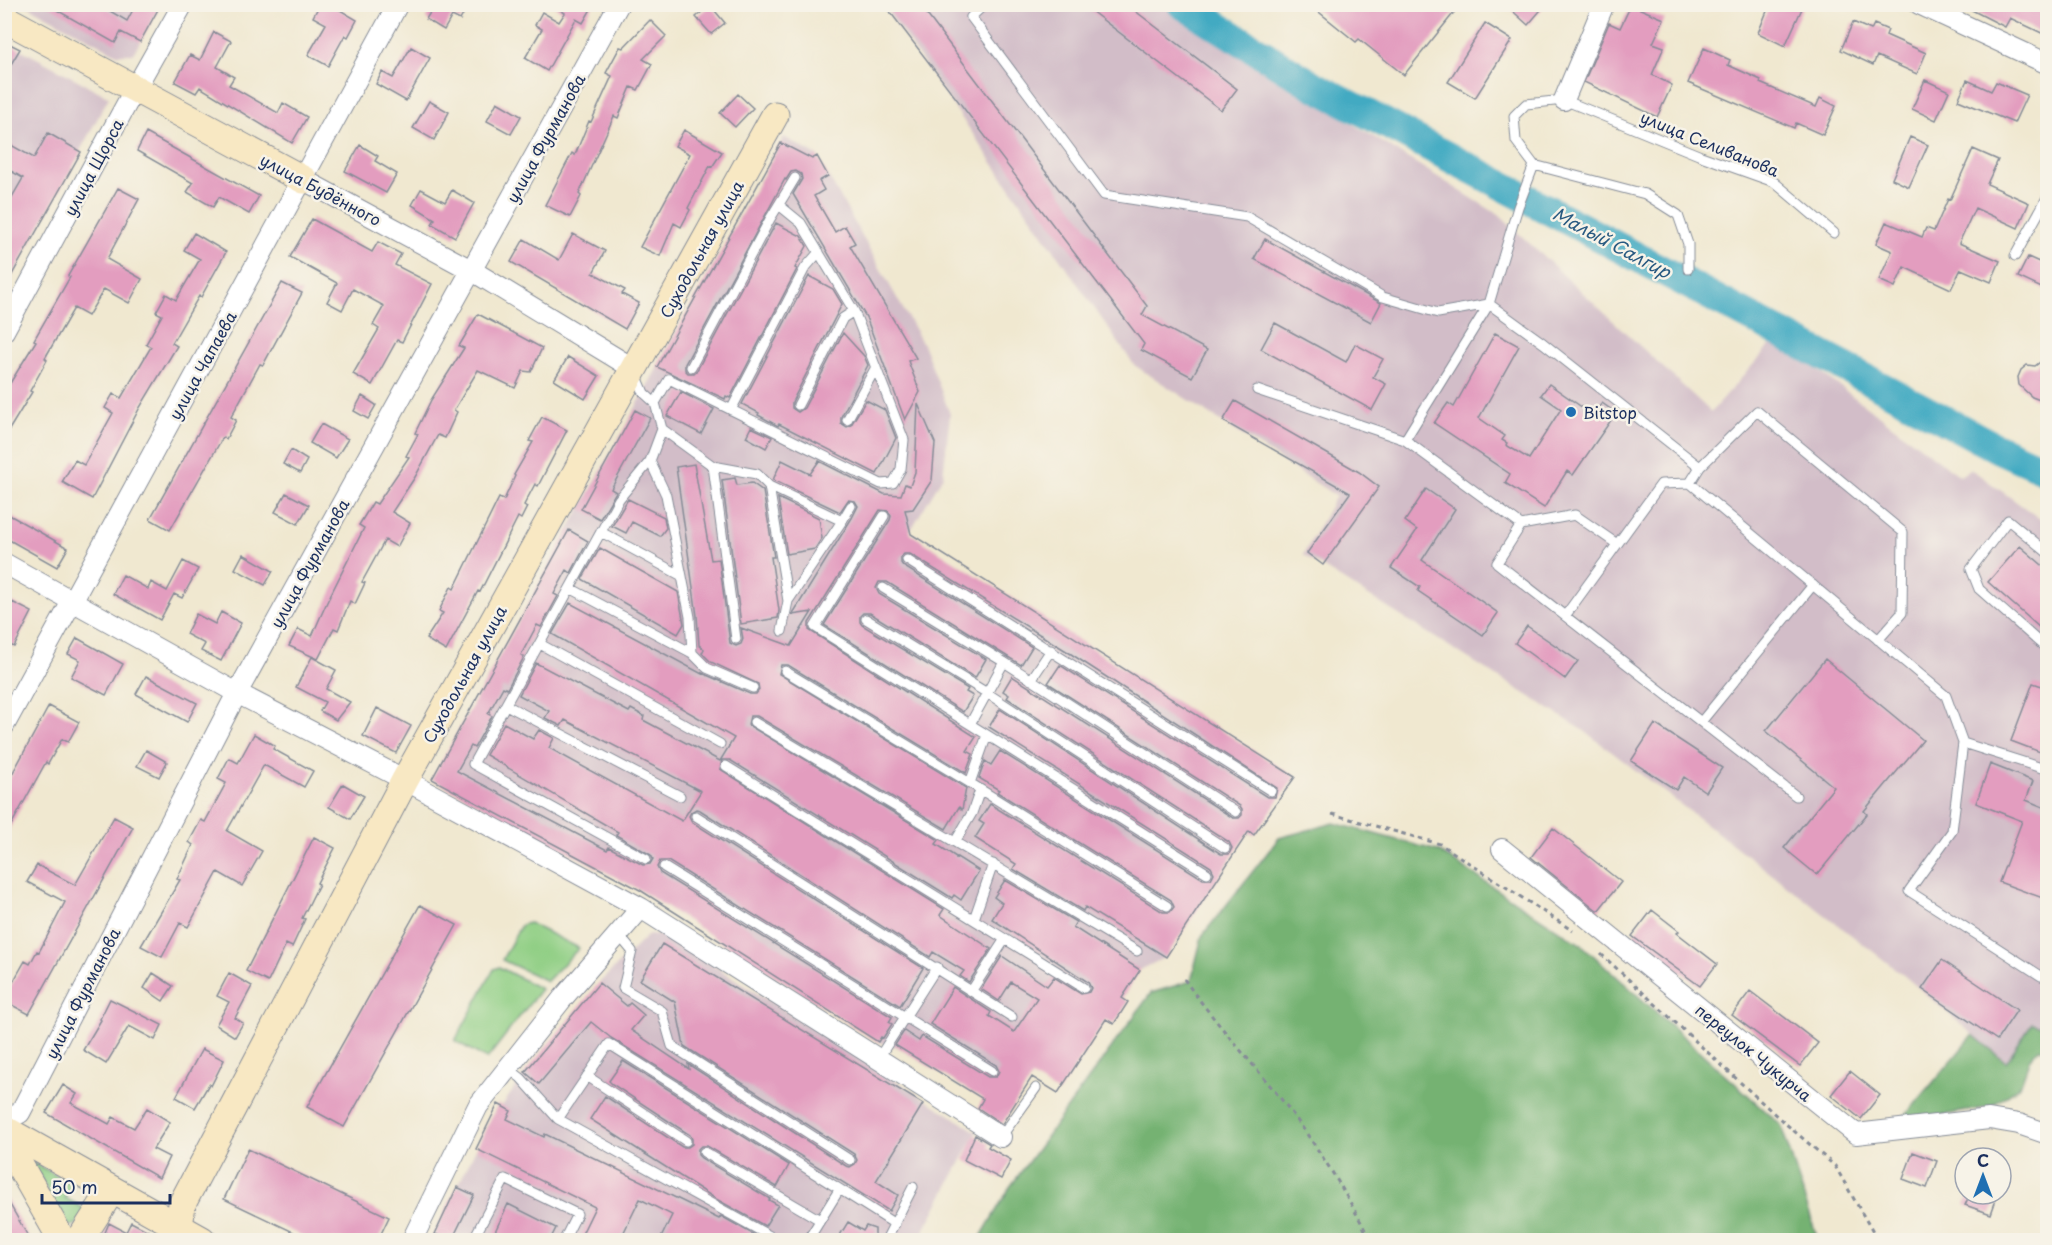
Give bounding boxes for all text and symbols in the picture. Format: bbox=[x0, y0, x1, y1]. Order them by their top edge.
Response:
street label: улица Фурманова bbox=[500, 69, 590, 207]
street label: улица Селиванова bbox=[1637, 104, 1783, 182]
street label: улица Щорса bbox=[57, 114, 129, 220]
street label: улица Будённого bbox=[256, 147, 386, 231]
street label: Суходольная улица bbox=[653, 176, 749, 322]
water label: Малый Салгир bbox=[1548, 200, 1677, 285]
street label: улица Чапаева bbox=[162, 306, 242, 424]
place label: Bitstop bbox=[1583, 400, 1637, 424]
marker: Bitstop bbox=[1564, 405, 1578, 419]
street label: улица Фурманова bbox=[264, 494, 354, 632]
street label: Суходольная улица bbox=[416, 601, 512, 747]
street label: улица Фурманова bbox=[39, 923, 125, 1063]
street label: переулок Чукурча bbox=[1691, 998, 1817, 1107]
north arrow bbox=[1953, 1146, 2013, 1206]
text: С bbox=[1977, 1148, 1989, 1172]
scale bar bbox=[42, 1167, 170, 1205]
text: 50 m bbox=[51, 1173, 98, 1200]

